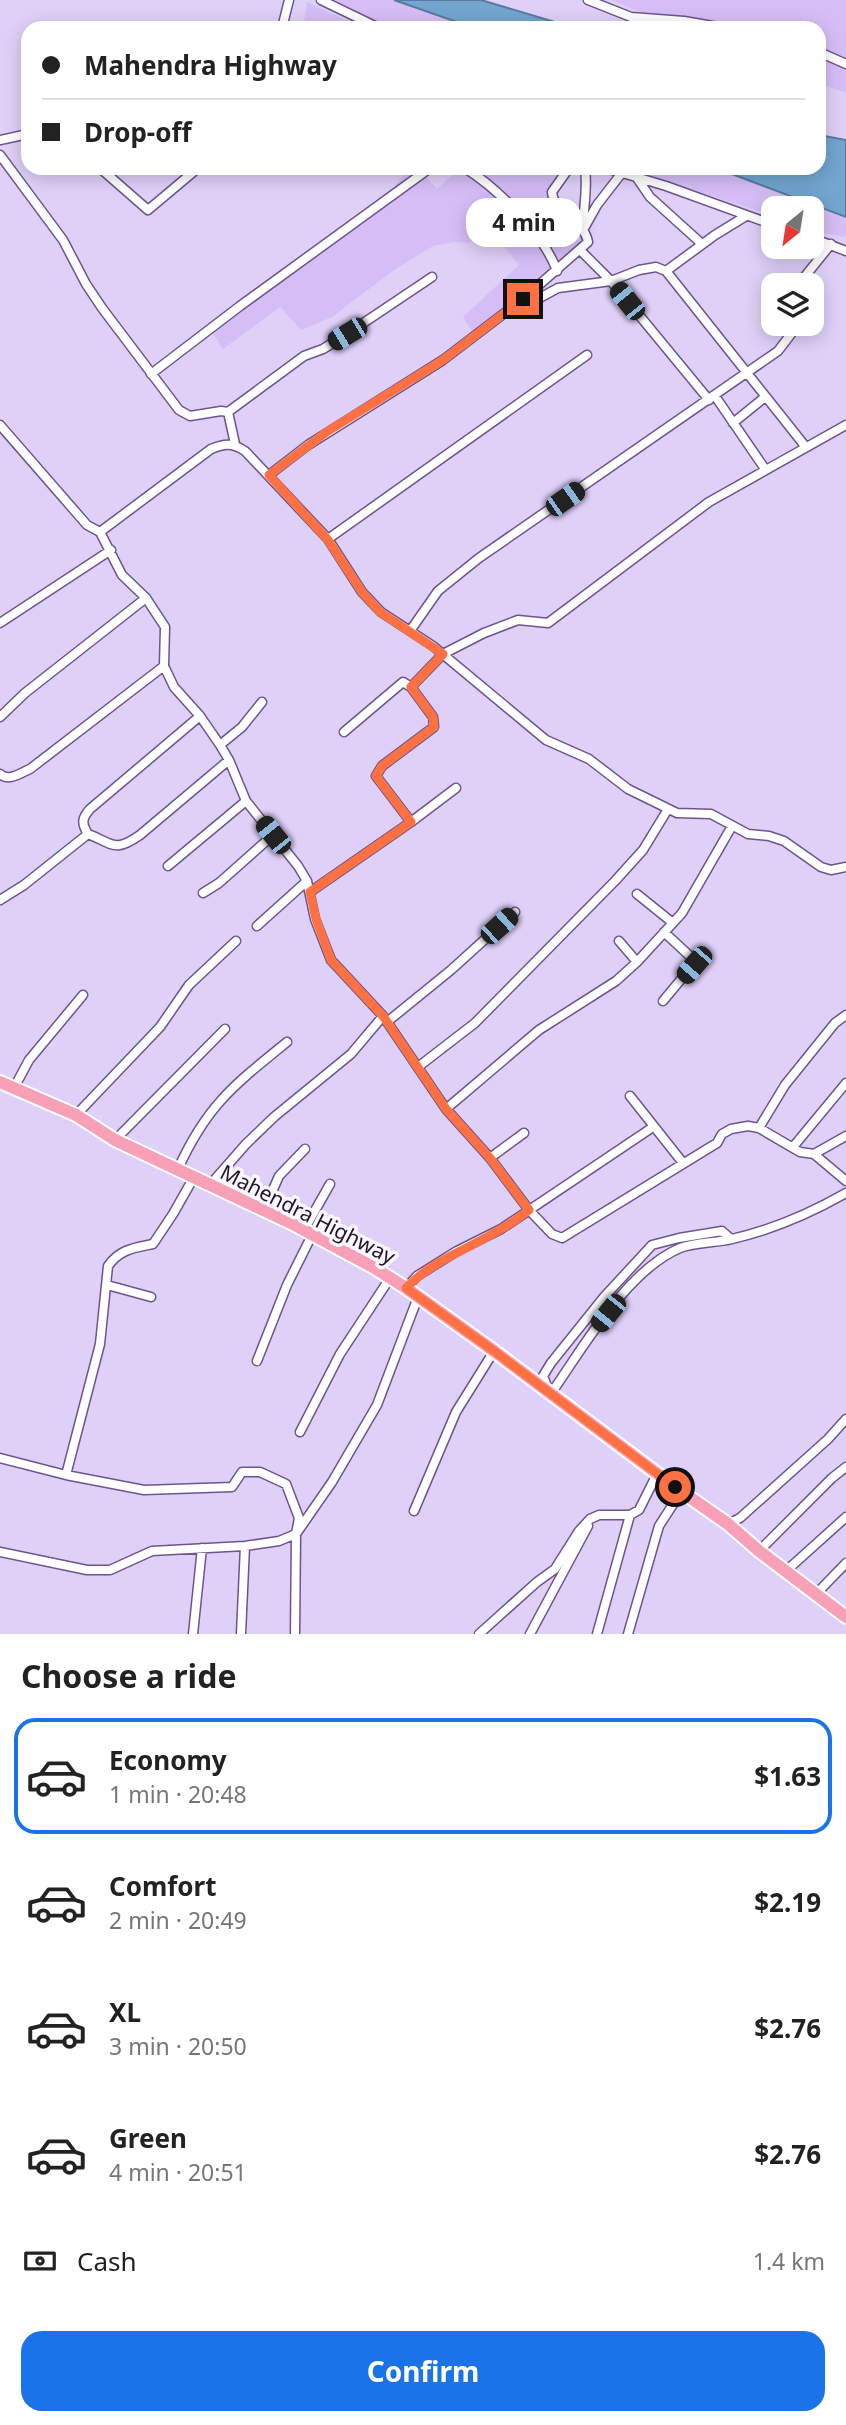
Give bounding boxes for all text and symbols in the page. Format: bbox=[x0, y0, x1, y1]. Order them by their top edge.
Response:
text: Mahendra Highway bbox=[84, 47, 337, 83]
text: Drop-off bbox=[84, 114, 191, 150]
north arrow bbox=[761, 196, 824, 259]
map controls bbox=[761, 196, 824, 336]
callout: 4 min bbox=[465, 198, 581, 246]
text: 4 min bbox=[492, 206, 556, 238]
button: layers bbox=[761, 273, 824, 336]
car bbox=[606, 278, 649, 324]
route end bbox=[507, 283, 539, 315]
car bbox=[324, 314, 371, 354]
car bbox=[542, 478, 589, 520]
car bbox=[252, 812, 295, 858]
car bbox=[477, 904, 522, 948]
car bbox=[673, 942, 716, 988]
street label: Mahendra Highway bbox=[216, 1158, 401, 1270]
car bbox=[587, 1290, 630, 1336]
route start bbox=[659, 1471, 691, 1503]
text: Choose a ride bbox=[21, 1654, 237, 1697]
text: Economy bbox=[109, 1742, 227, 1778]
icon: car bbox=[25, 1745, 88, 1808]
text: $1.63 bbox=[754, 1758, 821, 1794]
text: 1 min · 20:48 bbox=[109, 1778, 247, 1810]
text: Comfort bbox=[109, 1868, 217, 1904]
icon: car bbox=[25, 1871, 88, 1934]
text: $2.19 bbox=[754, 1884, 821, 1920]
text: 2 min · 20:49 bbox=[109, 1904, 247, 1936]
text: XL bbox=[109, 1994, 141, 2030]
icon: car bbox=[25, 1997, 88, 2060]
text: $2.76 bbox=[754, 2010, 821, 2046]
text: 3 min · 20:50 bbox=[109, 2030, 247, 2062]
text: Green bbox=[109, 2120, 187, 2156]
icon: car bbox=[25, 2123, 88, 2186]
text: $2.76 bbox=[754, 2136, 821, 2172]
text: 4 min · 20:51 bbox=[109, 2156, 247, 2188]
icon: cash bbox=[21, 2242, 59, 2280]
text: Cash bbox=[77, 2243, 137, 2279]
text: 1.4 km bbox=[753, 2245, 825, 2277]
button: Confirm bbox=[21, 2331, 825, 2411]

